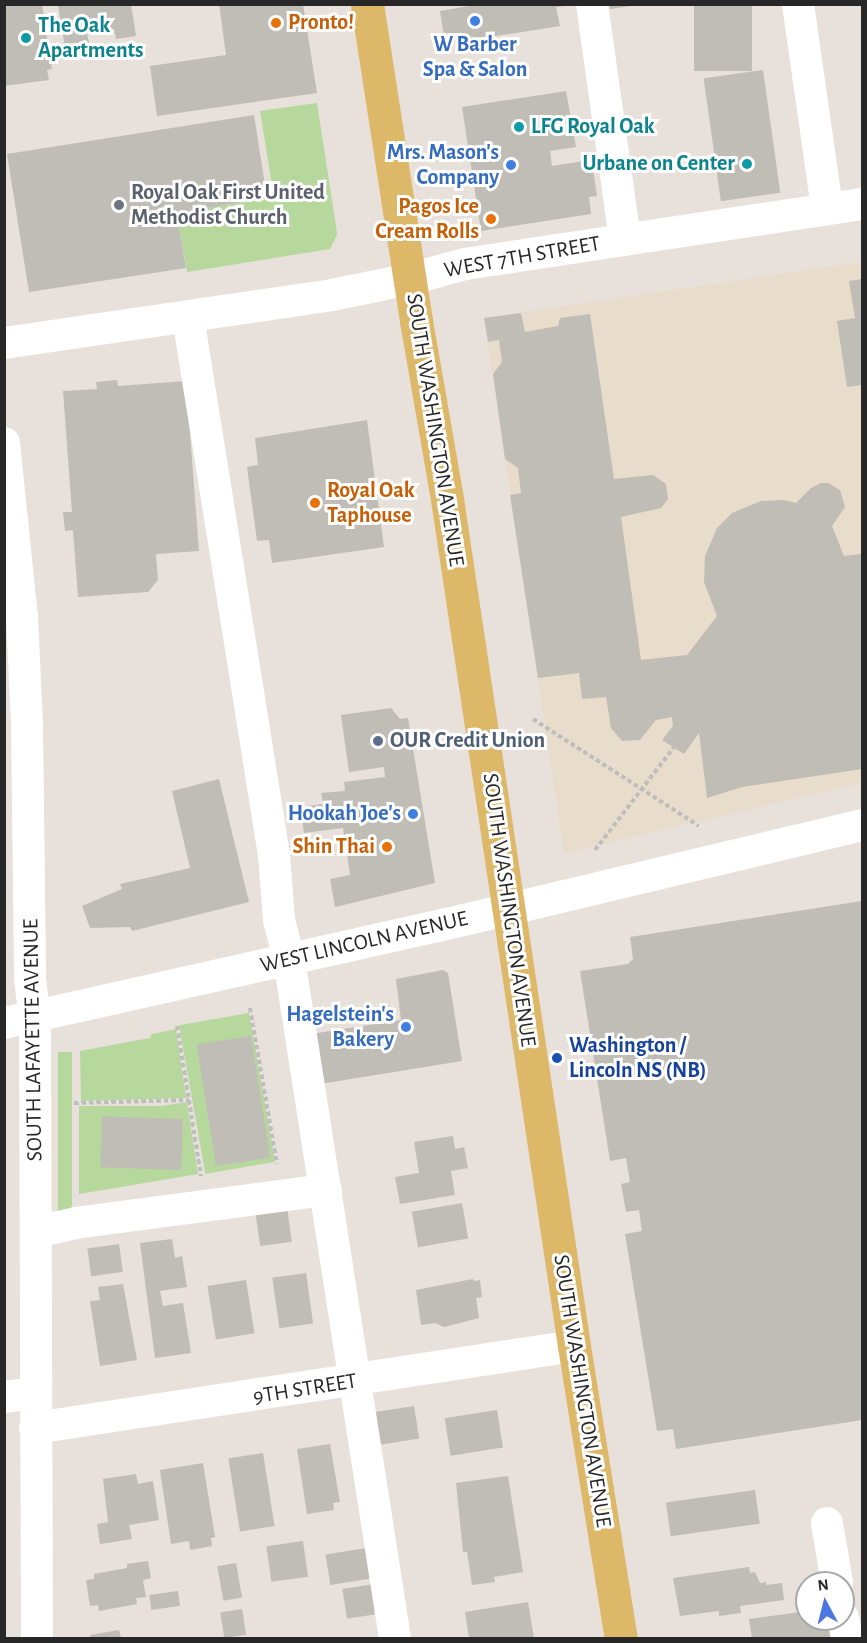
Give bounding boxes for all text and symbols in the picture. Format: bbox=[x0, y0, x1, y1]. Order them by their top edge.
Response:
place label: Pronto! bbox=[288, 10, 354, 36]
place label: The Oak Apartments bbox=[38, 12, 143, 63]
marker: W Barber Spa & Salon bbox=[468, 14, 482, 28]
marker: Pronto! bbox=[269, 16, 283, 30]
marker: The Oak Apartments bbox=[19, 31, 33, 45]
place label: W Barber Spa & Salon bbox=[423, 31, 527, 82]
place label: LFG Royal Oak bbox=[531, 114, 655, 140]
marker: LFG Royal Oak bbox=[512, 120, 526, 134]
place label: Mrs. Mason's Company bbox=[387, 139, 499, 190]
place label: Urbane on Center bbox=[582, 151, 735, 177]
marker: Urbane on Center bbox=[740, 157, 754, 171]
marker: Mrs. Mason's Company bbox=[504, 158, 518, 172]
place label: Royal Oak First United Methodist Church bbox=[131, 179, 325, 230]
place label: Pagos Ice Cream Rolls bbox=[375, 193, 479, 244]
marker: Royal Oak First United Methodist Church bbox=[112, 198, 126, 212]
marker: Pagos Ice Cream Rolls bbox=[484, 212, 498, 226]
street label: WEST 7TH STREET bbox=[442, 230, 602, 284]
street label: SOUTH WASHINGTON AVENUE bbox=[400, 292, 470, 568]
place label: Royal Oak Taphouse bbox=[327, 477, 415, 528]
marker: Royal Oak Taphouse bbox=[308, 496, 322, 510]
place label: OUR Credit Union bbox=[390, 728, 545, 754]
marker: OUR Credit Union bbox=[371, 734, 385, 748]
street label: SOUTH WASHINGTON AVENUE bbox=[477, 772, 541, 1048]
place label: Hookah Joe's bbox=[288, 801, 401, 827]
marker: Hookah Joe's bbox=[406, 807, 420, 821]
place label: Shin Thai bbox=[293, 834, 375, 860]
marker: Shin Thai bbox=[380, 840, 394, 854]
street label: WEST LINCOLN AVENUE bbox=[258, 905, 470, 979]
street label: SOUTH LAFAYETTE AVENUE bbox=[18, 918, 48, 1162]
place label: Hagelstein's Bakery bbox=[286, 1001, 394, 1052]
marker: Hagelstein's Bakery bbox=[399, 1020, 413, 1034]
place label: Washington / Lincoln NS (NB) bbox=[569, 1032, 707, 1084]
marker: Washington / Lincoln NS (NB) bbox=[550, 1051, 564, 1065]
street label: SOUTH WASHINGTON AVENUE bbox=[547, 1253, 617, 1529]
street label: 9TH STREET bbox=[251, 1368, 359, 1410]
north arrow bbox=[795, 1571, 855, 1631]
text: N bbox=[817, 1577, 830, 1594]

